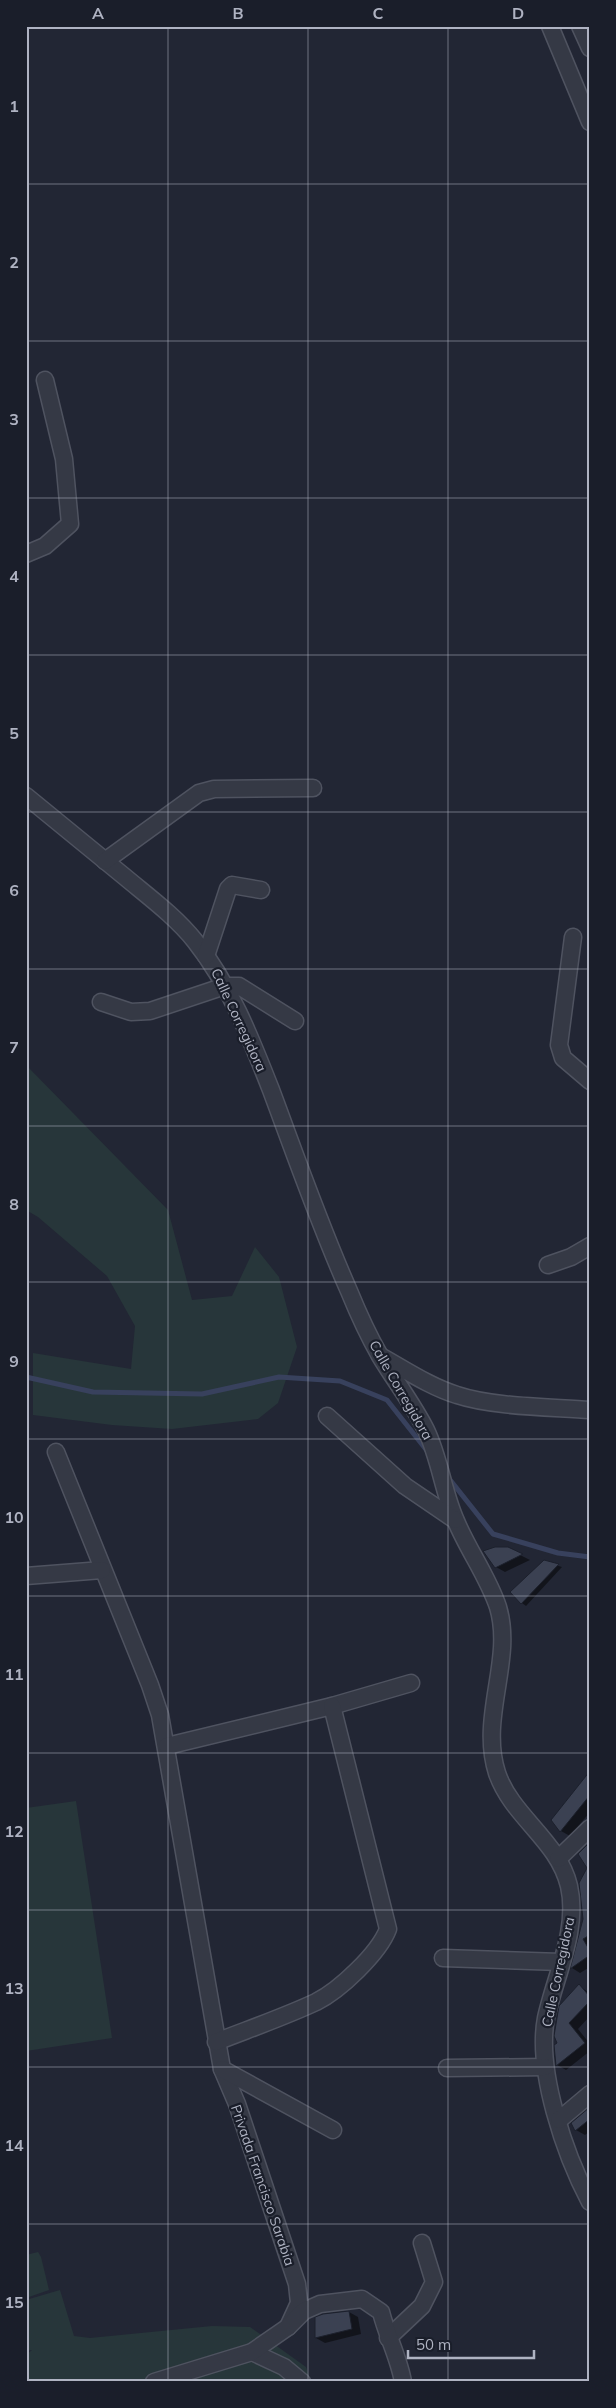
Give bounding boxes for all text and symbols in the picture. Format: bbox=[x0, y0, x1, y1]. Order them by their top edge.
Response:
text: A bbox=[92, 3, 104, 23]
text: B bbox=[232, 3, 244, 23]
text: C bbox=[373, 3, 384, 23]
text: D bbox=[512, 3, 524, 23]
text: 1 bbox=[9, 96, 19, 116]
text: 2 bbox=[9, 252, 19, 272]
text: 3 bbox=[9, 409, 19, 429]
text: 4 bbox=[9, 566, 19, 586]
text: 5 bbox=[9, 723, 19, 743]
text: 6 bbox=[9, 880, 19, 900]
street label: Calle Corregidora bbox=[207, 965, 271, 1075]
text: 7 bbox=[9, 1037, 19, 1057]
text: 8 bbox=[9, 1194, 19, 1214]
street label: Calle Corregidora bbox=[365, 1337, 437, 1443]
text: 9 bbox=[9, 1351, 19, 1371]
text: 10 bbox=[4, 1507, 24, 1527]
text: 11 bbox=[4, 1664, 24, 1684]
text: 12 bbox=[4, 1821, 24, 1841]
street label: Calle Corregidora bbox=[538, 1915, 578, 2029]
text: 13 bbox=[4, 1978, 24, 1998]
street label: Privada Francisco Sarabia bbox=[227, 2102, 299, 2268]
text: 14 bbox=[4, 2135, 24, 2155]
text: 15 bbox=[4, 2292, 24, 2312]
scale bar bbox=[408, 2328, 535, 2360]
text: 50 m bbox=[416, 2335, 451, 2354]

